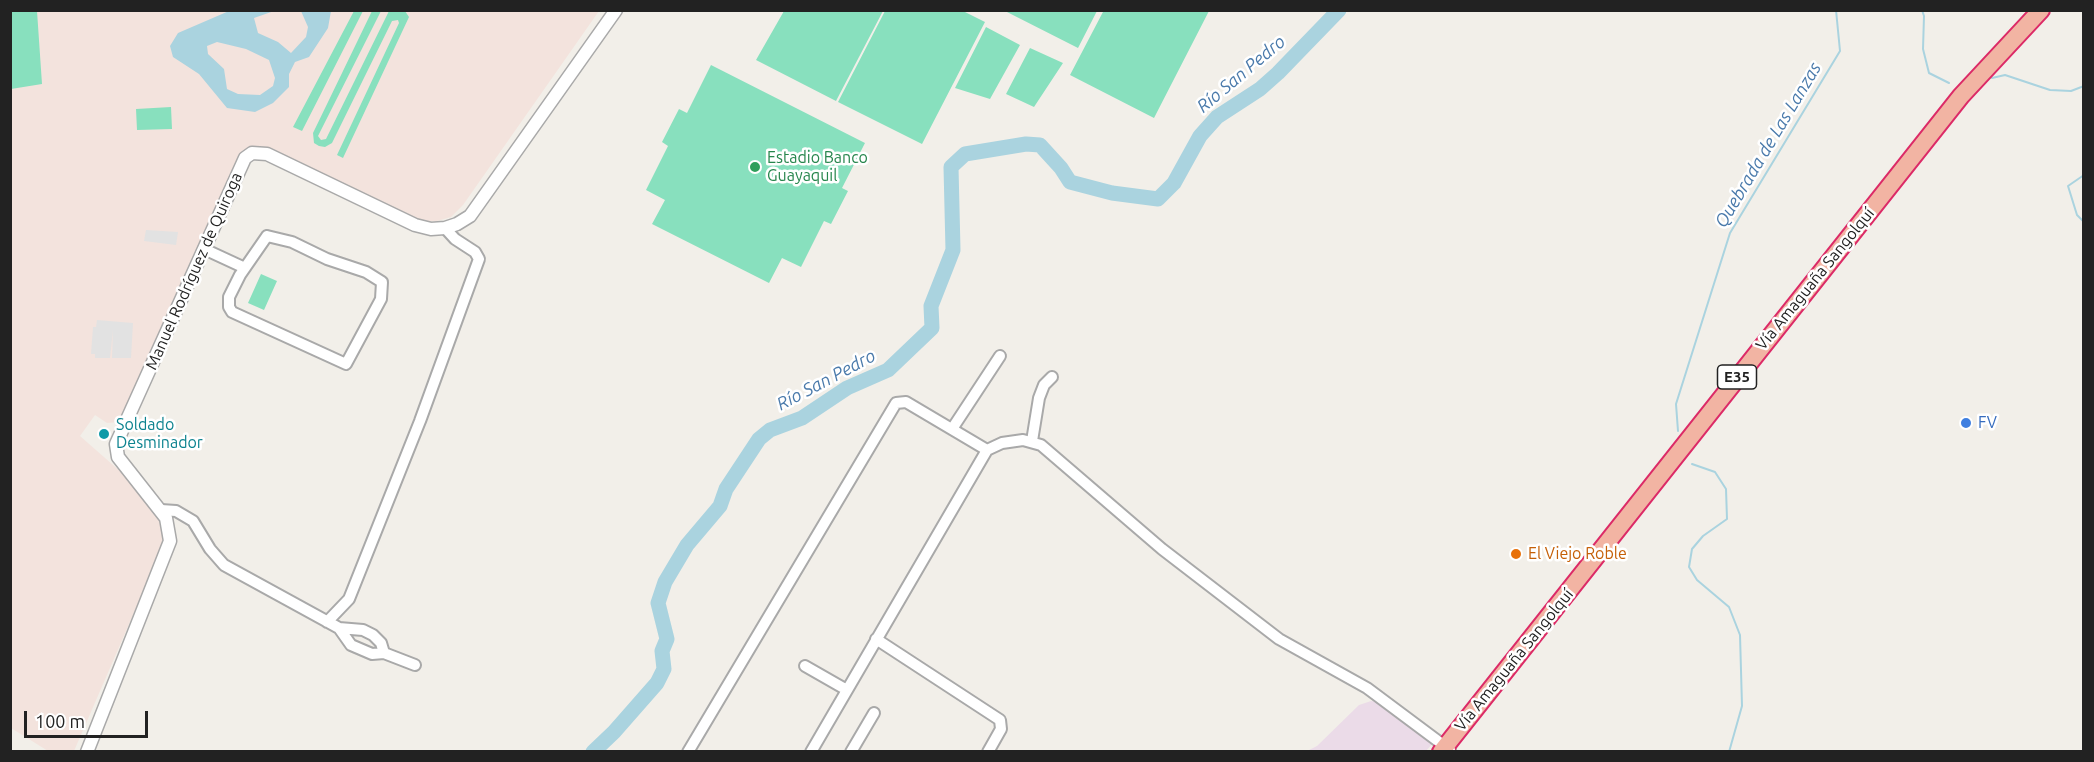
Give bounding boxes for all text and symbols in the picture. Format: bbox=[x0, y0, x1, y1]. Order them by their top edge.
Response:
water label: Río San Pedro bbox=[1192, 31, 1290, 117]
water label: Quebrada de Las Lanzas bbox=[1710, 59, 1826, 231]
place label: Estadio Banco Guayaquil bbox=[767, 148, 868, 186]
marker: Estadio Banco Guayaquil bbox=[748, 160, 762, 174]
street label: Manuel Rodríguez de Quiroga bbox=[142, 169, 246, 373]
street label: Vía Amaguaña Sangolquí bbox=[1752, 204, 1878, 354]
water label: Río San Pedro bbox=[773, 345, 879, 415]
road number: E35 bbox=[1718, 365, 1756, 389]
place label: FV bbox=[1978, 413, 1997, 433]
place label: Soldado Desminador bbox=[116, 415, 203, 453]
marker: FV bbox=[1959, 416, 1973, 430]
marker: Soldado Desminador bbox=[97, 427, 111, 441]
place label: El Viejo Roble bbox=[1528, 544, 1627, 564]
marker: El Viejo Roble bbox=[1509, 547, 1523, 561]
street label: Vía Amaguaña Sangolquí bbox=[1451, 585, 1577, 735]
scale bar bbox=[27, 699, 152, 737]
text: 100 m bbox=[35, 711, 85, 731]

